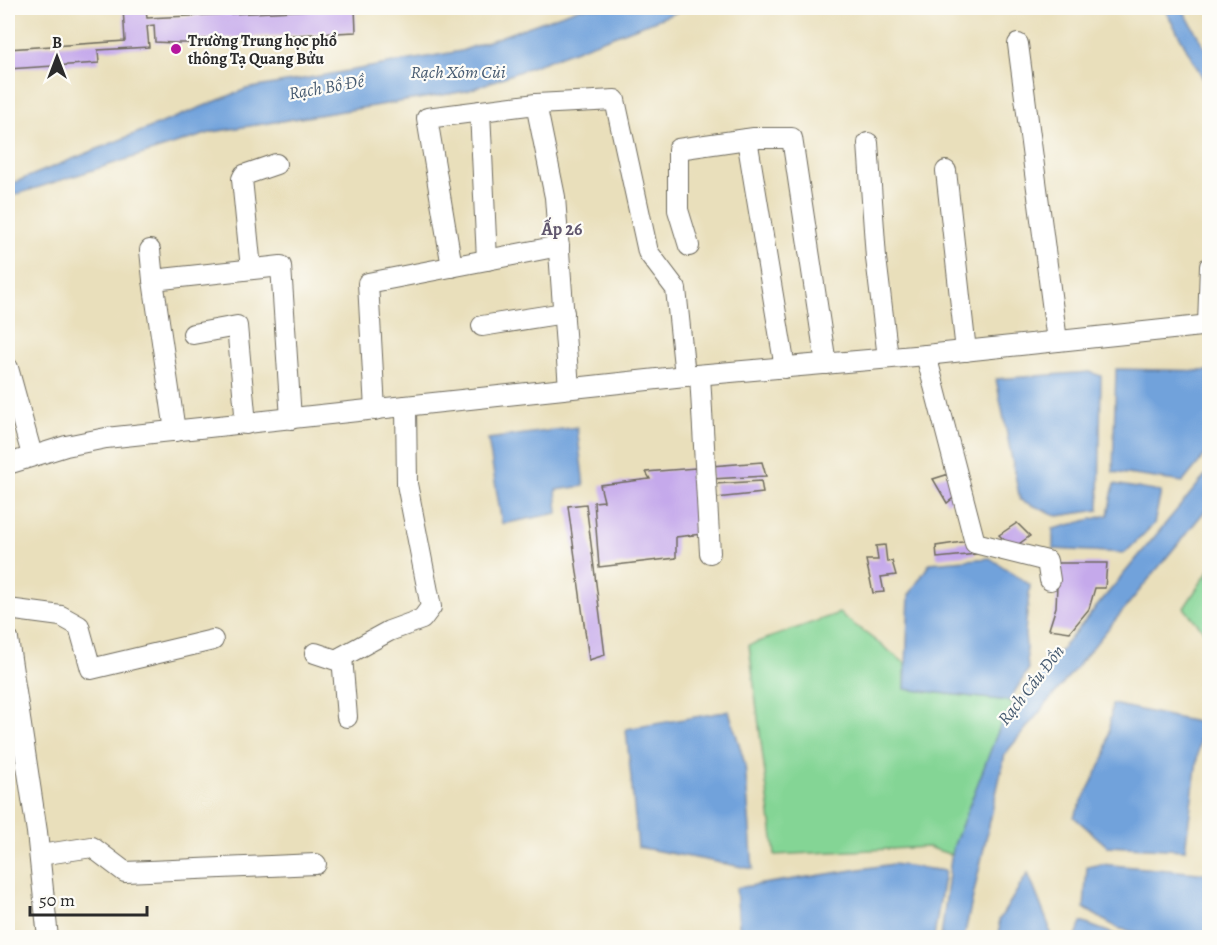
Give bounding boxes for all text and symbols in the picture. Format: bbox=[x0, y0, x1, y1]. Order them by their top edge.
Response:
north arrow bbox=[27, 27, 87, 87]
place label: Trường Trung học phổ thông Tạ Quang Bửu bbox=[188, 30, 337, 70]
text: B bbox=[52, 32, 62, 54]
marker: Trường Trung học phổ thông Tạ Quang Bửu bbox=[169, 42, 183, 56]
water label: Rạch Xóm Củi bbox=[410, 60, 506, 84]
water label: Rạch Bồ Đề bbox=[287, 68, 367, 105]
district label: Ấp 26 bbox=[541, 216, 582, 241]
water label: Rạch Cầu Đồn bbox=[992, 640, 1070, 730]
scale bar bbox=[30, 879, 147, 917]
text: 50 m bbox=[39, 888, 75, 912]

